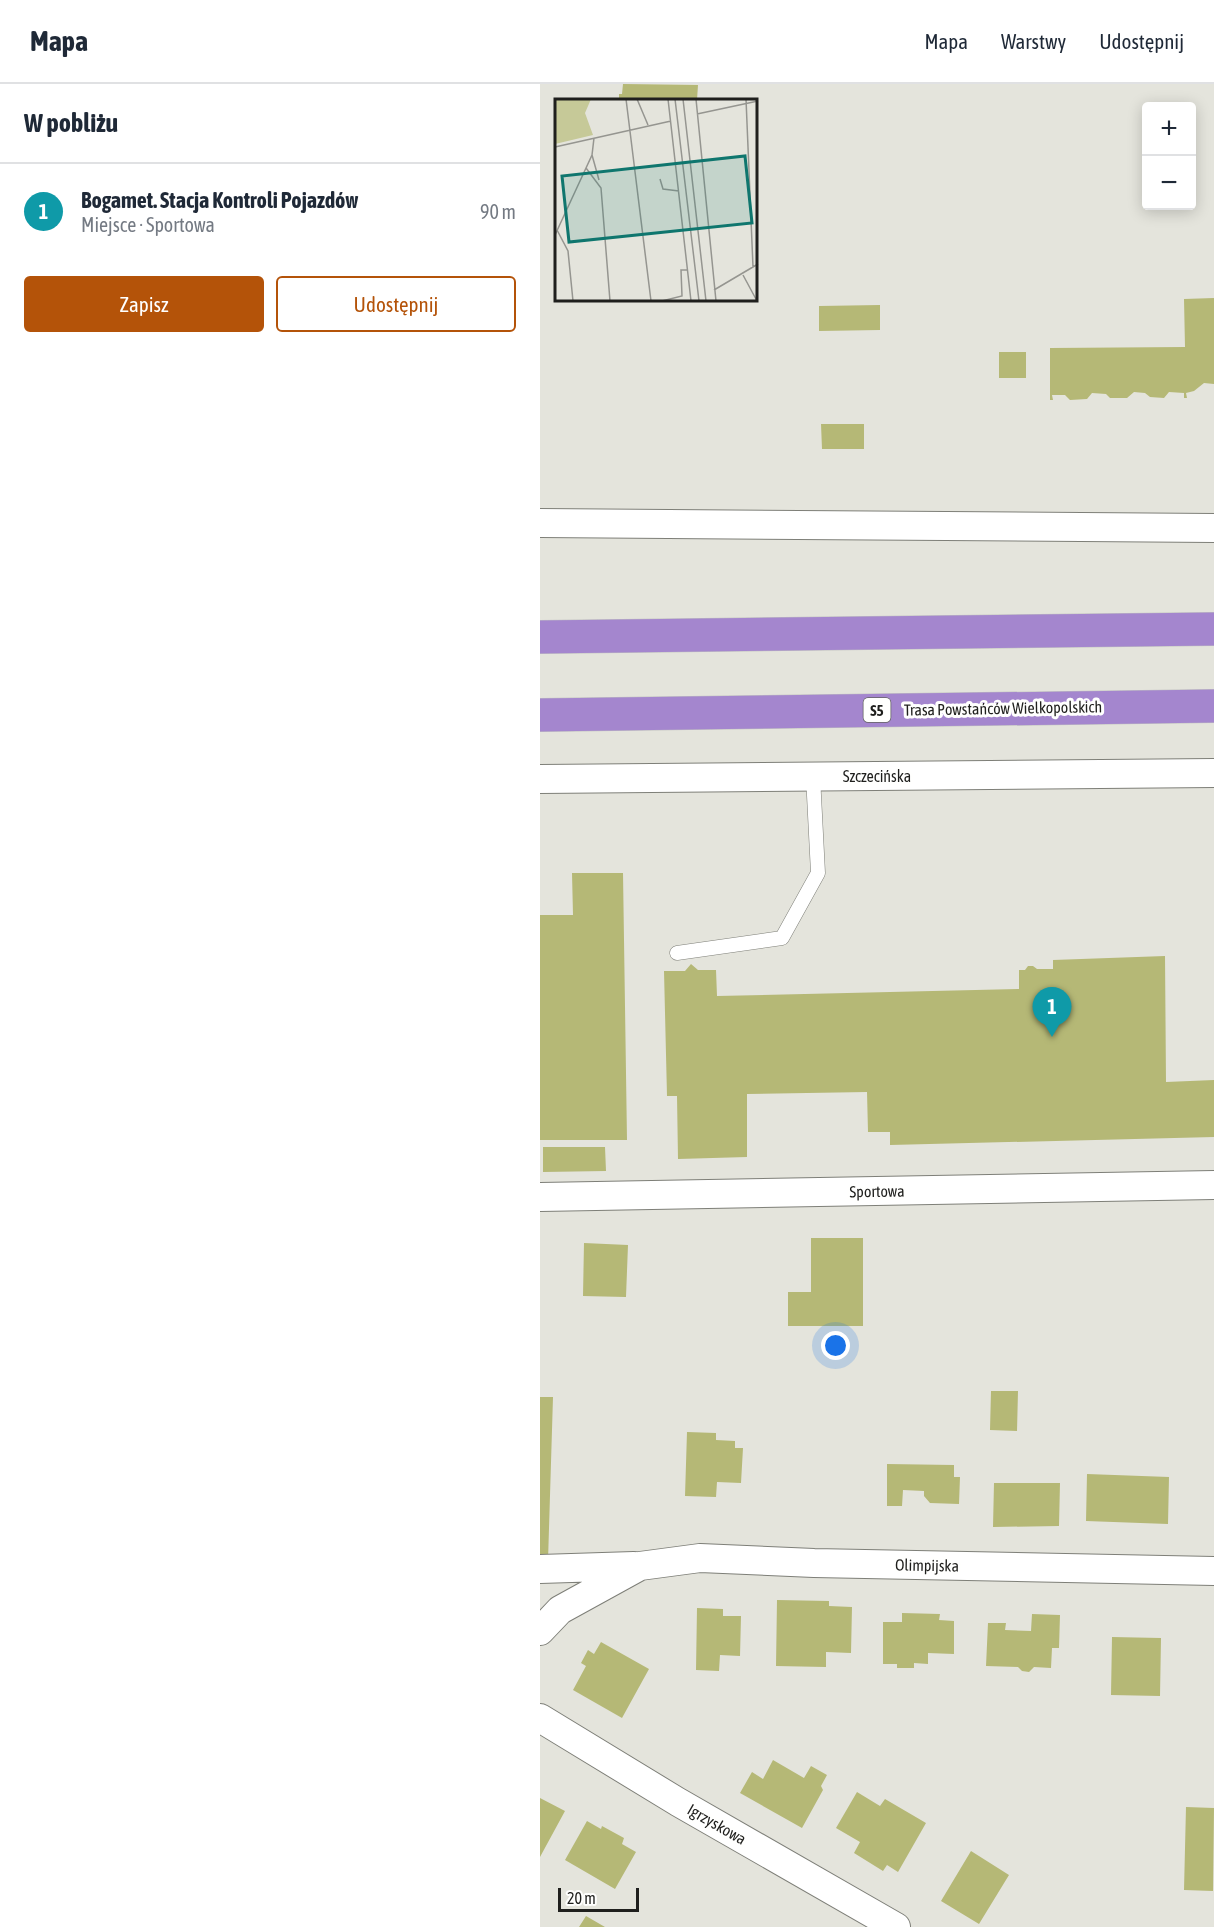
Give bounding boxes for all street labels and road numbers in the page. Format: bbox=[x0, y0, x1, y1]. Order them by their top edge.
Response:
street label: Trasa Powstańców Wielkopolskich bbox=[904, 697, 1102, 720]
road number: S5 bbox=[864, 698, 890, 722]
street label: Szczecińska bbox=[843, 767, 911, 785]
street label: Sportowa bbox=[849, 1182, 905, 1201]
street label: Olimpijska bbox=[895, 1555, 959, 1576]
street label: Igrzyskowa bbox=[684, 1800, 749, 1849]

